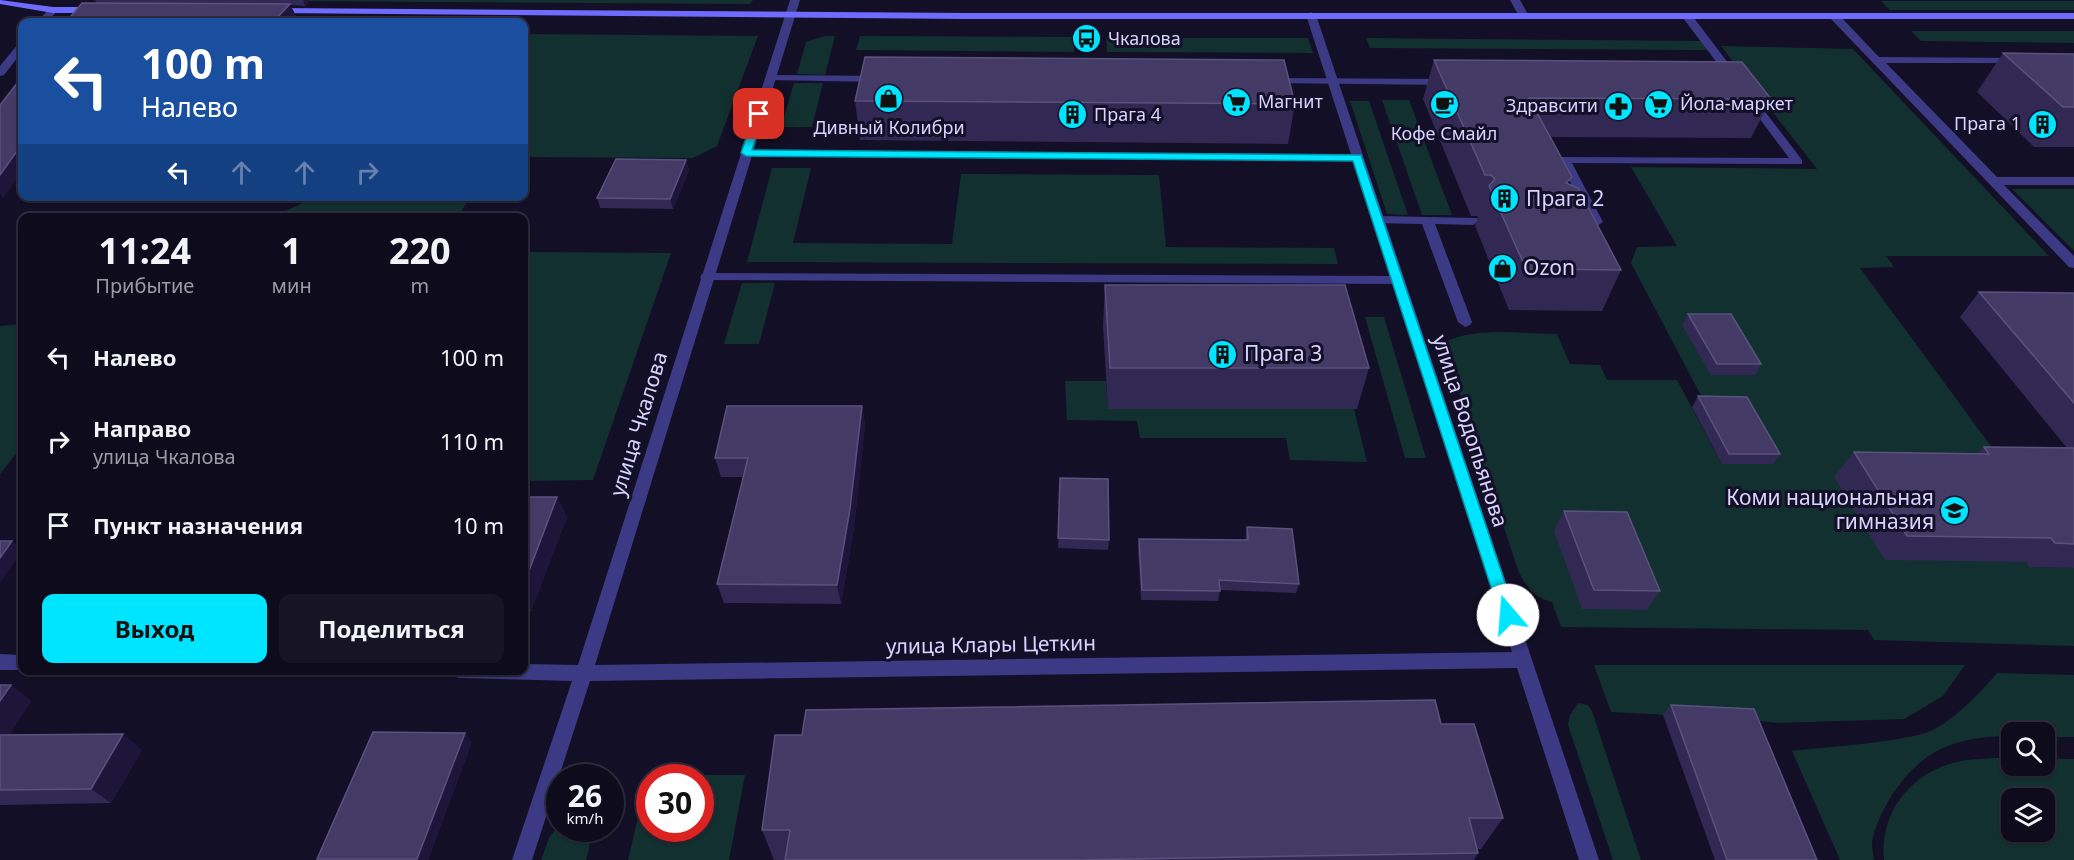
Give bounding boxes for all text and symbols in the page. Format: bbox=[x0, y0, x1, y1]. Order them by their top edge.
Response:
bus stop icon: Чкалова bbox=[1071, 23, 1103, 55]
place label: Чкалова bbox=[1108, 26, 1181, 50]
text: 100 m bbox=[141, 34, 265, 91]
icon: left bbox=[42, 42, 120, 120]
shop icon: Дивный Колибри bbox=[873, 83, 905, 115]
supermarket icon: Магнит bbox=[1221, 86, 1253, 118]
text: Налево bbox=[141, 88, 238, 125]
pin bbox=[733, 88, 784, 139]
supermarket icon: Йола-маркет bbox=[1643, 88, 1675, 120]
place label: Магнит bbox=[1258, 89, 1323, 113]
cafe icon: Кофе Смайл bbox=[1428, 89, 1460, 121]
pharmacy icon: Здравсити bbox=[1603, 90, 1635, 122]
place label: Йола-маркет bbox=[1680, 91, 1793, 115]
place label: Здравсити bbox=[1506, 93, 1598, 117]
icon: arrive bbox=[742, 97, 775, 130]
building icon: Прага 4 bbox=[1057, 99, 1089, 131]
place label: Прага 4 bbox=[1094, 102, 1161, 126]
building icon: Прага 1 bbox=[2026, 108, 2058, 140]
place label: Прага 1 bbox=[1954, 111, 2021, 135]
place label: Дивный Колибри bbox=[813, 115, 965, 139]
place label: Кофе Смайл bbox=[1391, 121, 1497, 145]
icon: left bbox=[162, 156, 195, 189]
icon: ahead bbox=[225, 156, 258, 189]
icon: ahead bbox=[288, 156, 321, 189]
icon: right bbox=[351, 156, 384, 189]
building icon: Прага 2 bbox=[1489, 183, 1521, 215]
place label: Прага 2 bbox=[1526, 184, 1604, 212]
text: 11:24 bbox=[99, 226, 191, 275]
text: 1 bbox=[281, 226, 302, 275]
text: 220 bbox=[389, 226, 451, 275]
shop icon: Ozon bbox=[1486, 252, 1518, 284]
place label: Ozon bbox=[1523, 253, 1575, 281]
text: Прибытие bbox=[95, 272, 194, 299]
text: мин bbox=[272, 272, 312, 299]
text: m bbox=[410, 272, 429, 299]
street label: улица Водопьянова bbox=[1427, 331, 1515, 531]
building icon: Прага 3 bbox=[1207, 338, 1239, 370]
place label: Прага 3 bbox=[1244, 339, 1322, 367]
icon: left bbox=[42, 341, 75, 374]
text: Налево bbox=[93, 342, 176, 372]
text: 100 m bbox=[440, 342, 504, 372]
street label: улица Чкалова bbox=[603, 348, 673, 499]
text: Направо bbox=[93, 413, 191, 443]
icon: right bbox=[42, 425, 75, 458]
text: 110 m bbox=[440, 426, 504, 456]
text: улица Чкалова bbox=[93, 443, 236, 470]
place label: Коми национальная гимназия bbox=[1726, 483, 1934, 535]
school or university icon: Коми национальная гимназия bbox=[1939, 494, 1971, 526]
icon: arrive bbox=[42, 509, 75, 542]
text: Пункт назначения bbox=[93, 510, 303, 540]
text: 10 m bbox=[453, 510, 504, 540]
position arrow bbox=[1476, 583, 1540, 647]
button: Выход bbox=[42, 594, 267, 663]
button: Поделиться bbox=[279, 594, 504, 663]
street label: улица Клары Цеткин bbox=[886, 628, 1096, 660]
map controls bbox=[2001, 722, 2055, 842]
button: search bbox=[2001, 722, 2055, 776]
speed limit sign: 30 bbox=[636, 764, 714, 842]
text: 26 bbox=[568, 775, 602, 816]
button: layers bbox=[2001, 788, 2055, 842]
text: km/h bbox=[567, 808, 603, 828]

